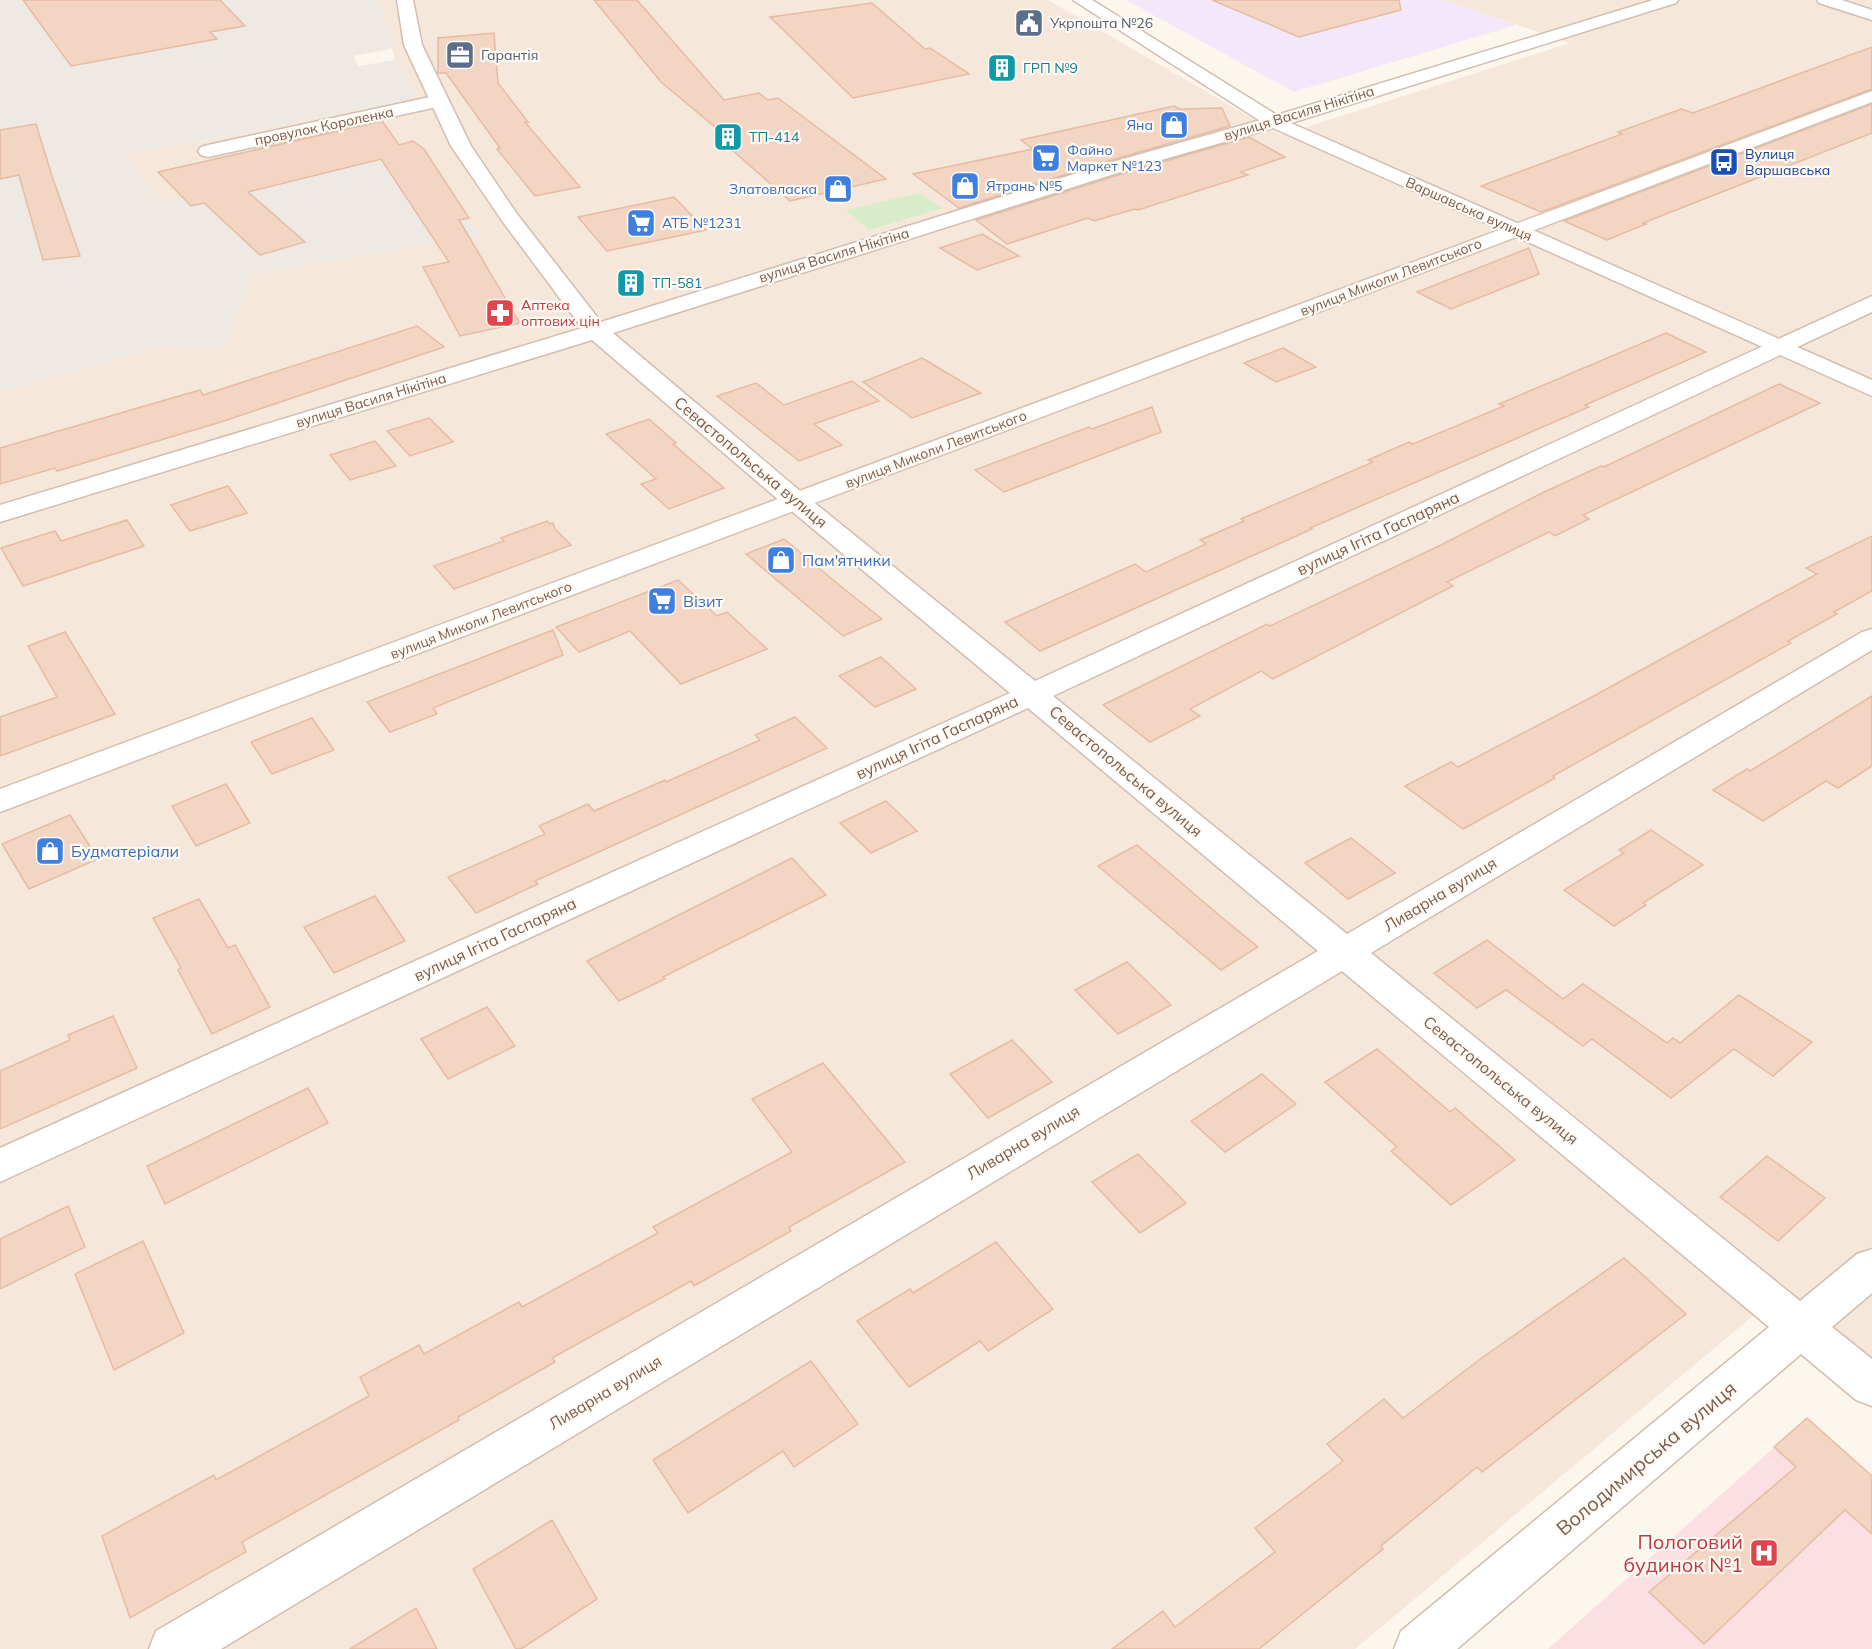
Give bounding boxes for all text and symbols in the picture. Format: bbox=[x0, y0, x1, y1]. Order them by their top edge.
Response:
public building icon: Укрпошта №26 bbox=[1013, 7, 1045, 39]
place label: Укрпошта №26 bbox=[1049, 14, 1153, 32]
office icon: Гарантія bbox=[444, 39, 476, 71]
place label: Гарантія bbox=[481, 46, 538, 64]
building icon: ГРП №9 bbox=[986, 52, 1018, 84]
place label: ГРП №9 bbox=[1023, 59, 1078, 77]
street label: вулиця Василя Нікітіна bbox=[1222, 82, 1376, 144]
street label: провулок Короленка bbox=[253, 102, 395, 150]
shop icon: Яна bbox=[1158, 109, 1190, 141]
place label: Яна bbox=[1126, 116, 1153, 134]
building icon: ТП-414 bbox=[712, 121, 744, 153]
place label: ТП-414 bbox=[749, 128, 800, 146]
place label: Файно Маркет №123 bbox=[1067, 141, 1162, 175]
supermarket icon: Файно Маркет №123 bbox=[1030, 142, 1062, 174]
place label: Вулиця Варшавська bbox=[1745, 145, 1830, 179]
bus stop icon: Вулиця Варшавська bbox=[1708, 146, 1740, 178]
shop icon: Ятрань №5 bbox=[949, 170, 981, 202]
shop icon: Златовласка bbox=[822, 173, 854, 205]
street label: Варшавська вулиця bbox=[1403, 173, 1535, 245]
place label: Ятрань №5 bbox=[986, 177, 1062, 195]
place label: Златовласка bbox=[729, 180, 817, 198]
supermarket icon: АТБ №1231 bbox=[625, 207, 657, 239]
place label: АТБ №1231 bbox=[662, 214, 742, 232]
street label: вулиця Василя Нікітіна bbox=[757, 224, 911, 286]
street label: вулиця Миколи Левитського bbox=[1298, 234, 1484, 320]
building icon: ТП-581 bbox=[615, 267, 647, 299]
place label: ТП-581 bbox=[652, 274, 702, 292]
place label: Аптека оптових цін bbox=[521, 296, 600, 330]
pharmacy icon: Аптека оптових цін bbox=[484, 297, 516, 329]
street label: вулиця Василя Нікітіна bbox=[294, 369, 448, 431]
street label: Севастопольська вулиця bbox=[670, 392, 832, 532]
street label: вулиця Миколи Левитського bbox=[843, 406, 1029, 492]
street label: вулиця Ігіта Гаспаряна bbox=[1294, 487, 1462, 579]
shop icon: Пам'ятники bbox=[765, 544, 797, 576]
place label: Пам'ятники bbox=[802, 550, 891, 570]
street label: вулиця Миколи Левитського bbox=[388, 577, 574, 663]
supermarket icon: Візит bbox=[646, 585, 678, 617]
place label: Візит bbox=[683, 591, 723, 611]
street label: вулиця Ігіта Гаспаряна bbox=[853, 691, 1021, 783]
street label: Севастопольська вулиця bbox=[1045, 701, 1207, 841]
shop icon: Будматеріали bbox=[34, 835, 66, 867]
place label: Будматеріали bbox=[71, 841, 179, 861]
street label: Ливарна вулиця bbox=[1380, 852, 1500, 936]
street label: вулиця Ігіта Гаспаряна bbox=[411, 893, 579, 985]
street label: Севастопольська вулиця bbox=[1419, 1011, 1583, 1149]
street label: Ливарна вулиця bbox=[963, 1100, 1083, 1184]
street label: Ливарна вулиця bbox=[545, 1350, 665, 1434]
street label: Володимирська вулиця bbox=[1551, 1375, 1741, 1541]
place label: Пологовий будинок №1 bbox=[1624, 1529, 1743, 1577]
hospital icon: Пологовий будинок №1 bbox=[1748, 1537, 1780, 1569]

